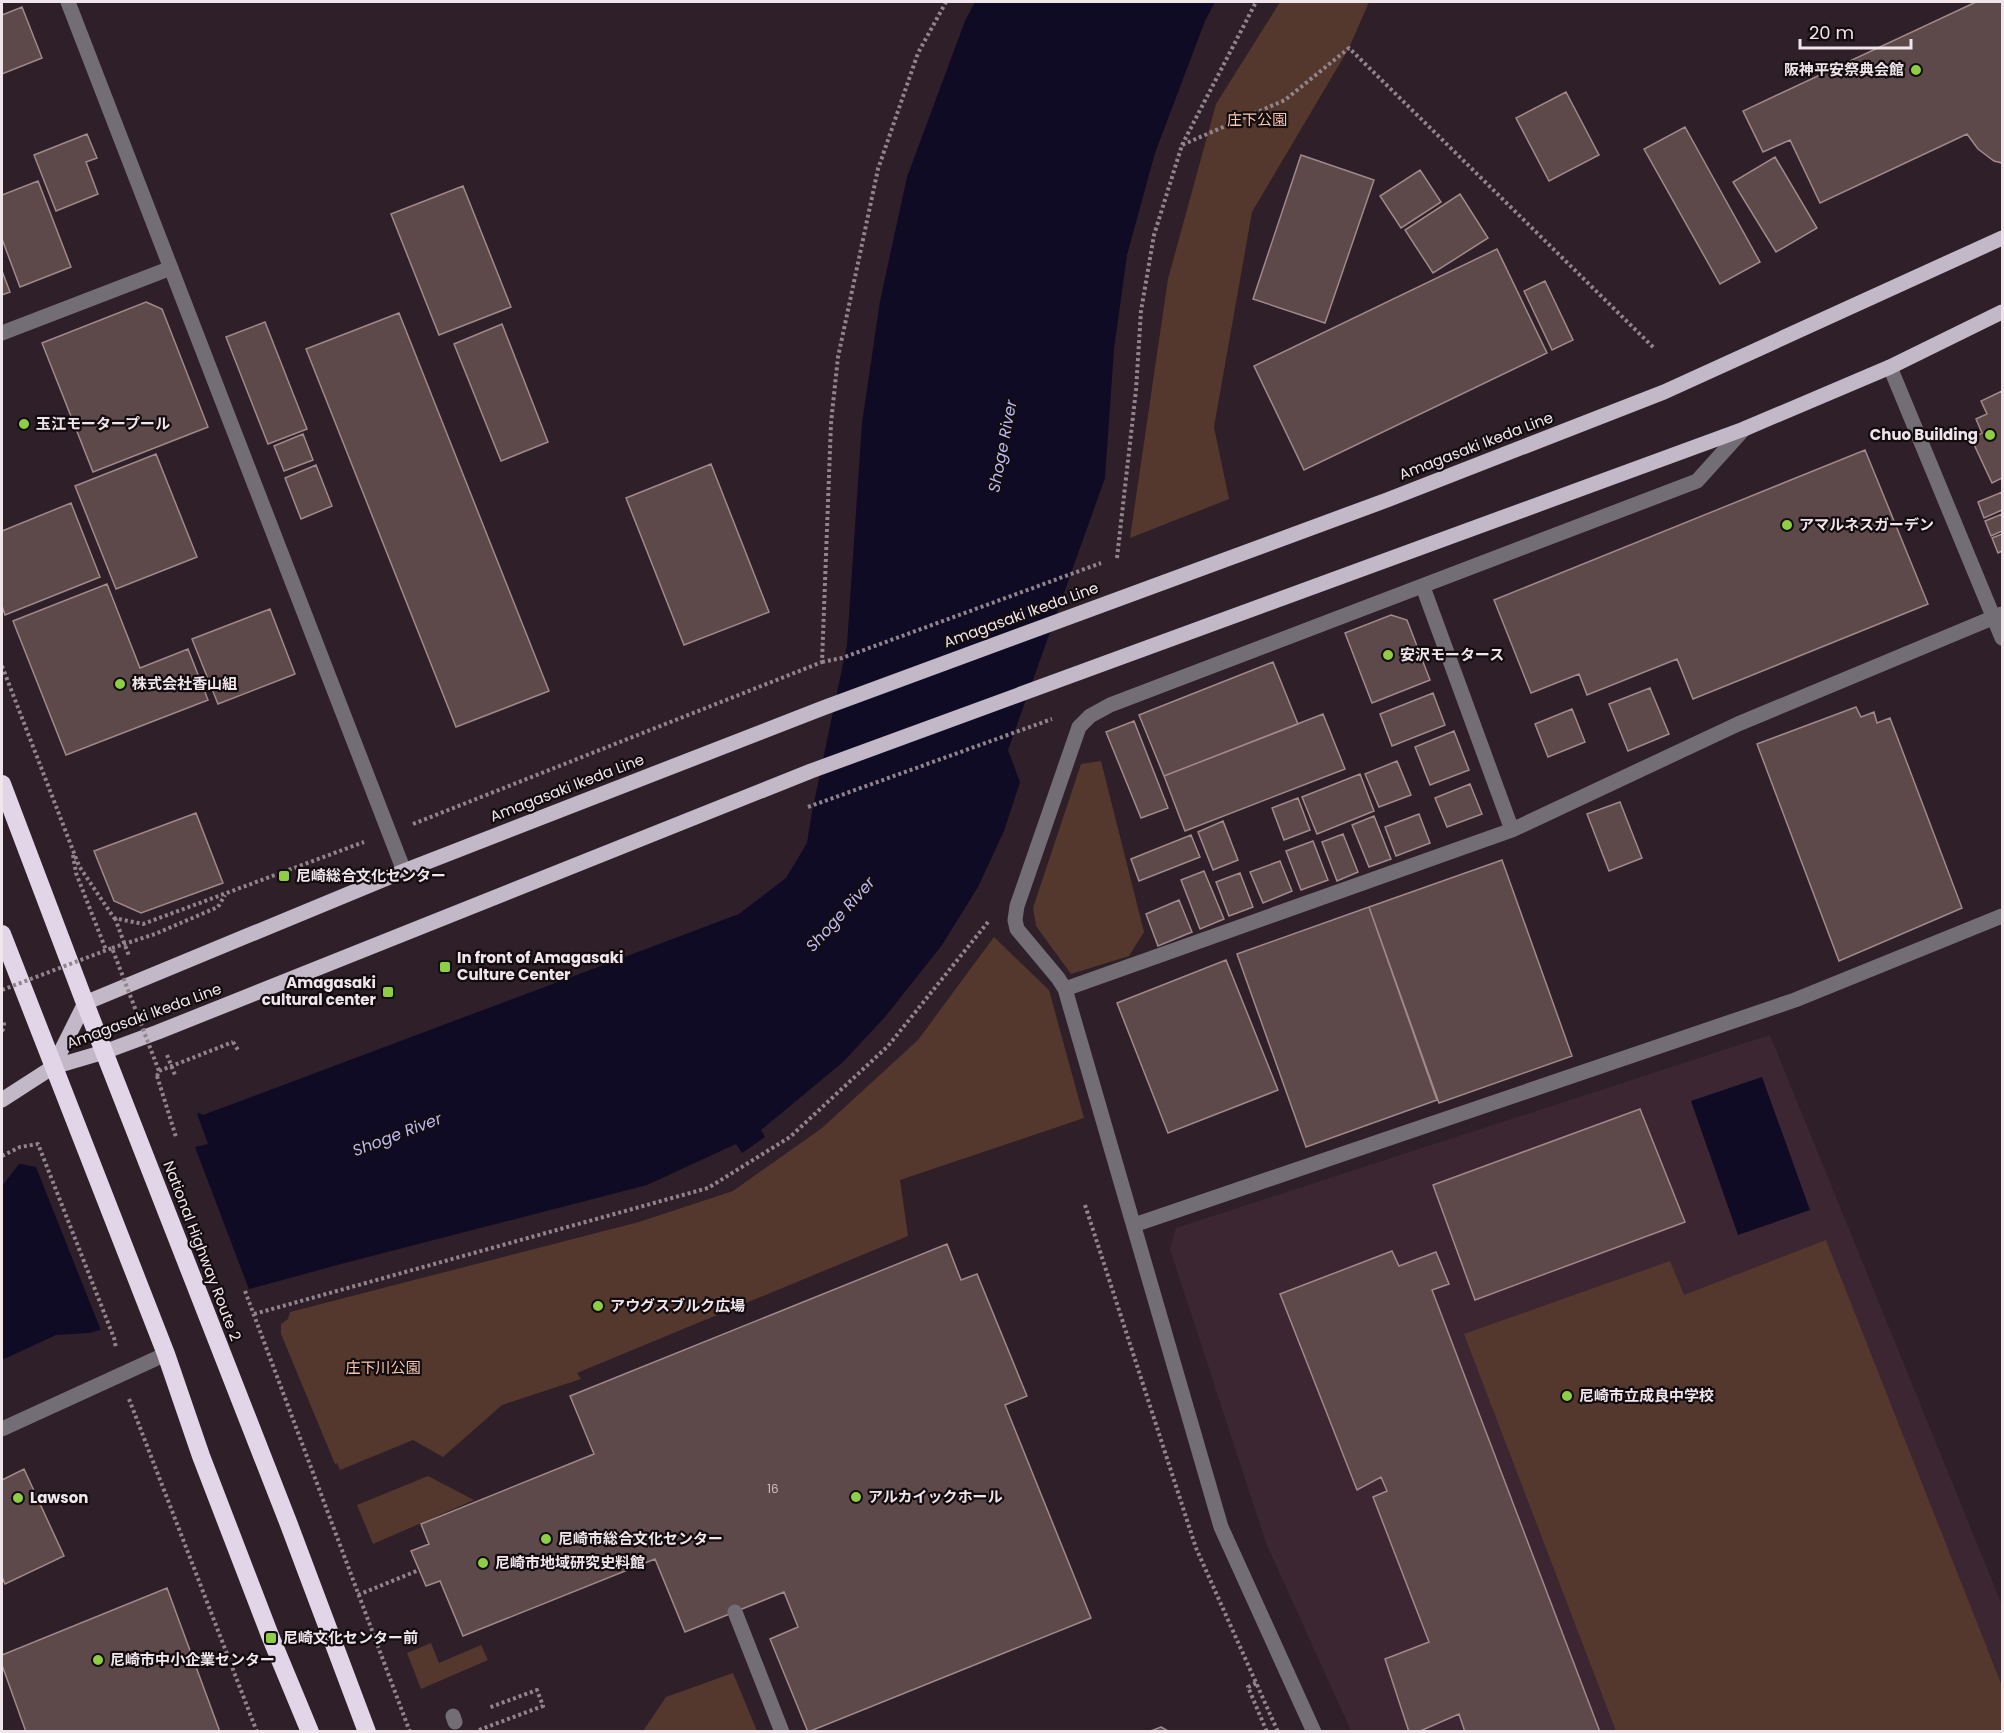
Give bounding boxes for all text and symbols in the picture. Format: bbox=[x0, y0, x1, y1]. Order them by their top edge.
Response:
scale bar bbox=[1800, 12, 1911, 50]
text: 20 m bbox=[1809, 20, 1854, 45]
place label: 阪神平安祭典会館 bbox=[1784, 59, 1904, 80]
marker: 阪神平安祭典会館 bbox=[1909, 63, 1923, 77]
park label: 庄下公園 bbox=[1227, 109, 1287, 130]
water label: Shoge River bbox=[982, 397, 1023, 494]
street label: Amagasaki Ikeda Line bbox=[1396, 406, 1556, 485]
place label: 玉江モータープール bbox=[36, 413, 170, 434]
marker: 玉江モータープール bbox=[17, 417, 31, 431]
place label: Chuo Building bbox=[1870, 424, 1978, 445]
marker: Chuo Building bbox=[1983, 428, 1997, 442]
place label: アマルネスガーデン bbox=[1799, 514, 1934, 535]
marker: アマルネスガーデン bbox=[1780, 518, 1794, 532]
street label: Amagasaki Ikeda Line bbox=[940, 577, 1101, 652]
place label: 安沢モータース bbox=[1400, 644, 1504, 665]
marker: 安沢モータース bbox=[1381, 648, 1395, 662]
place label: 株式会社香山組 bbox=[132, 673, 237, 694]
marker: 株式会社香山組 bbox=[113, 677, 127, 691]
street label: Amagasaki Ikeda Line bbox=[487, 748, 647, 827]
place label: 尼崎総合文化センター bbox=[296, 865, 446, 886]
marker: 尼崎総合文化センター bbox=[277, 869, 291, 883]
water label: Shoge River bbox=[800, 871, 881, 957]
place label: In front of Amagasaki Culture Center bbox=[457, 947, 623, 985]
marker: In front of Amagasaki Culture Center bbox=[438, 960, 452, 974]
place label: Amagasaki cultural center bbox=[262, 972, 377, 1010]
street label: Amagasaki Ikeda Line bbox=[63, 978, 224, 1053]
marker: Amagasaki cultural center bbox=[381, 985, 395, 999]
water label: Shoge River bbox=[349, 1107, 446, 1162]
street label: National Highway Route 2 bbox=[158, 1158, 247, 1344]
place label: アウグスブルク広場 bbox=[610, 1295, 745, 1316]
marker: アウグスブルク広場 bbox=[591, 1299, 605, 1313]
park label: 庄下川公園 bbox=[345, 1357, 421, 1378]
place label: 尼崎市立成良中学校 bbox=[1579, 1385, 1714, 1406]
marker: 尼崎市立成良中学校 bbox=[1560, 1389, 1574, 1403]
house number: 16 bbox=[767, 1480, 779, 1497]
place label: アルカイックホール bbox=[868, 1486, 1002, 1507]
place label: Lawson bbox=[30, 1487, 88, 1508]
marker: アルカイックホール bbox=[849, 1490, 863, 1504]
marker: Lawson bbox=[11, 1491, 25, 1505]
place label: 尼崎市総合文化センター bbox=[558, 1528, 723, 1549]
marker: 尼崎市総合文化センター bbox=[539, 1532, 553, 1546]
place label: 尼崎市地域研究史料館 bbox=[495, 1552, 645, 1573]
marker: 尼崎市地域研究史料館 bbox=[476, 1556, 490, 1570]
place label: 尼崎文化センター前 bbox=[283, 1627, 418, 1648]
marker: 尼崎文化センター前 bbox=[264, 1631, 278, 1645]
place label: 尼崎市中小企業センター bbox=[110, 1649, 275, 1670]
marker: 尼崎市中小企業センター bbox=[91, 1653, 105, 1667]

